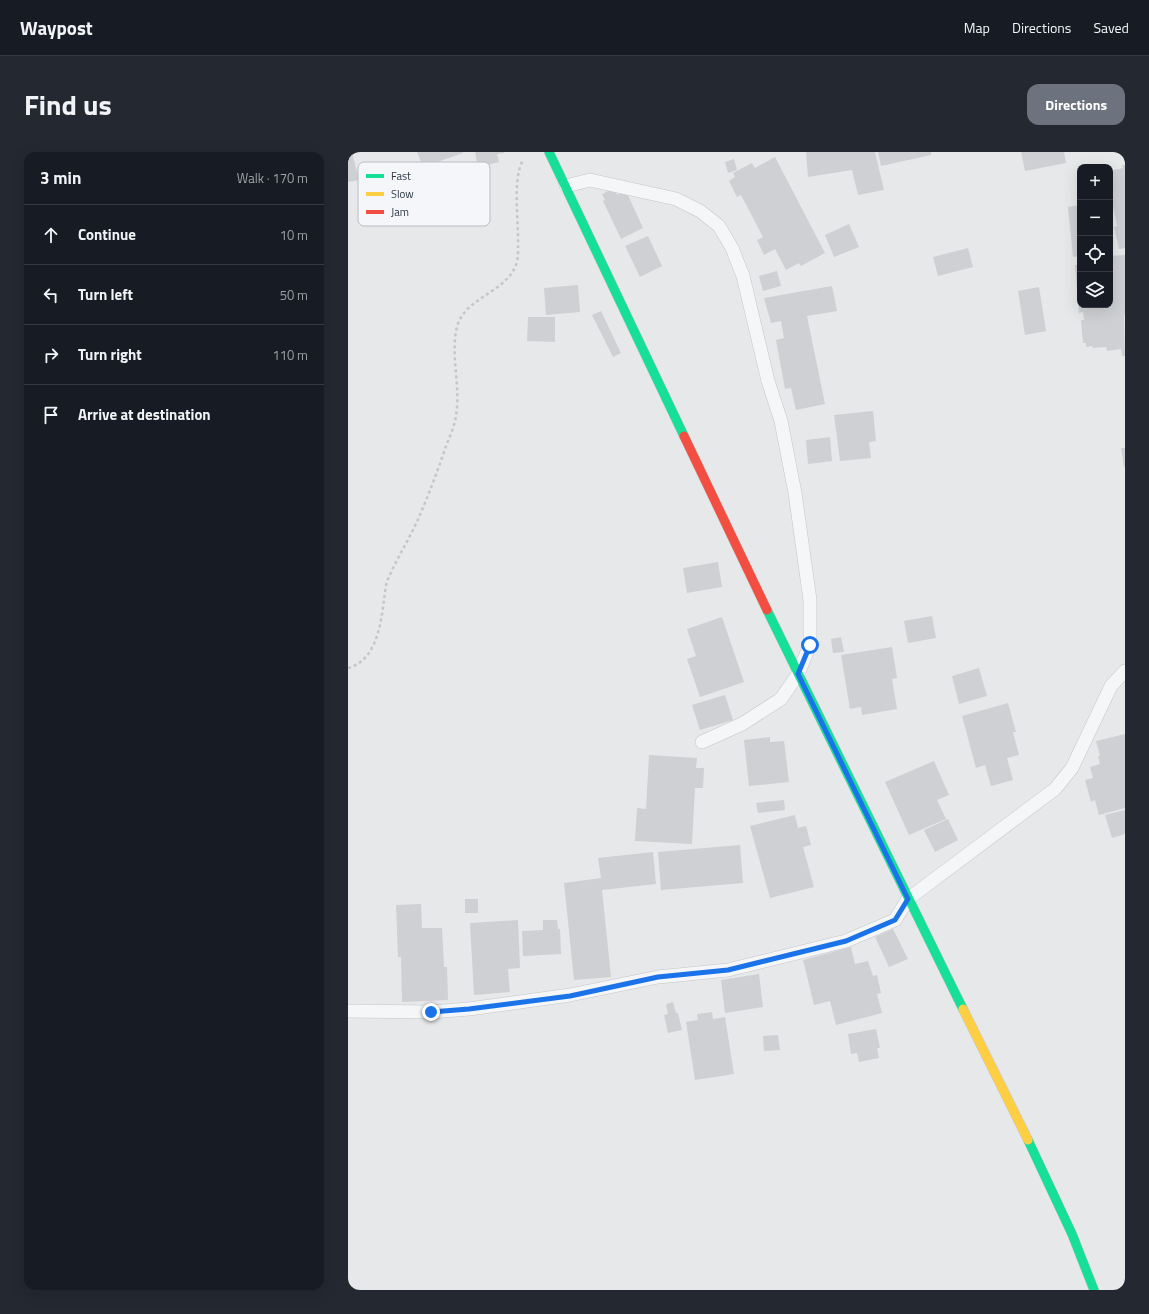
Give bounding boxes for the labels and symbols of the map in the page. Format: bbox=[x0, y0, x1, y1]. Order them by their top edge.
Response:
legend bbox=[358, 162, 490, 226]
text: Fast bbox=[391, 168, 411, 184]
text: Slow bbox=[391, 186, 414, 202]
text: Jam bbox=[391, 204, 409, 220]
route start bbox=[801, 636, 819, 654]
route end bbox=[422, 1003, 440, 1021]

